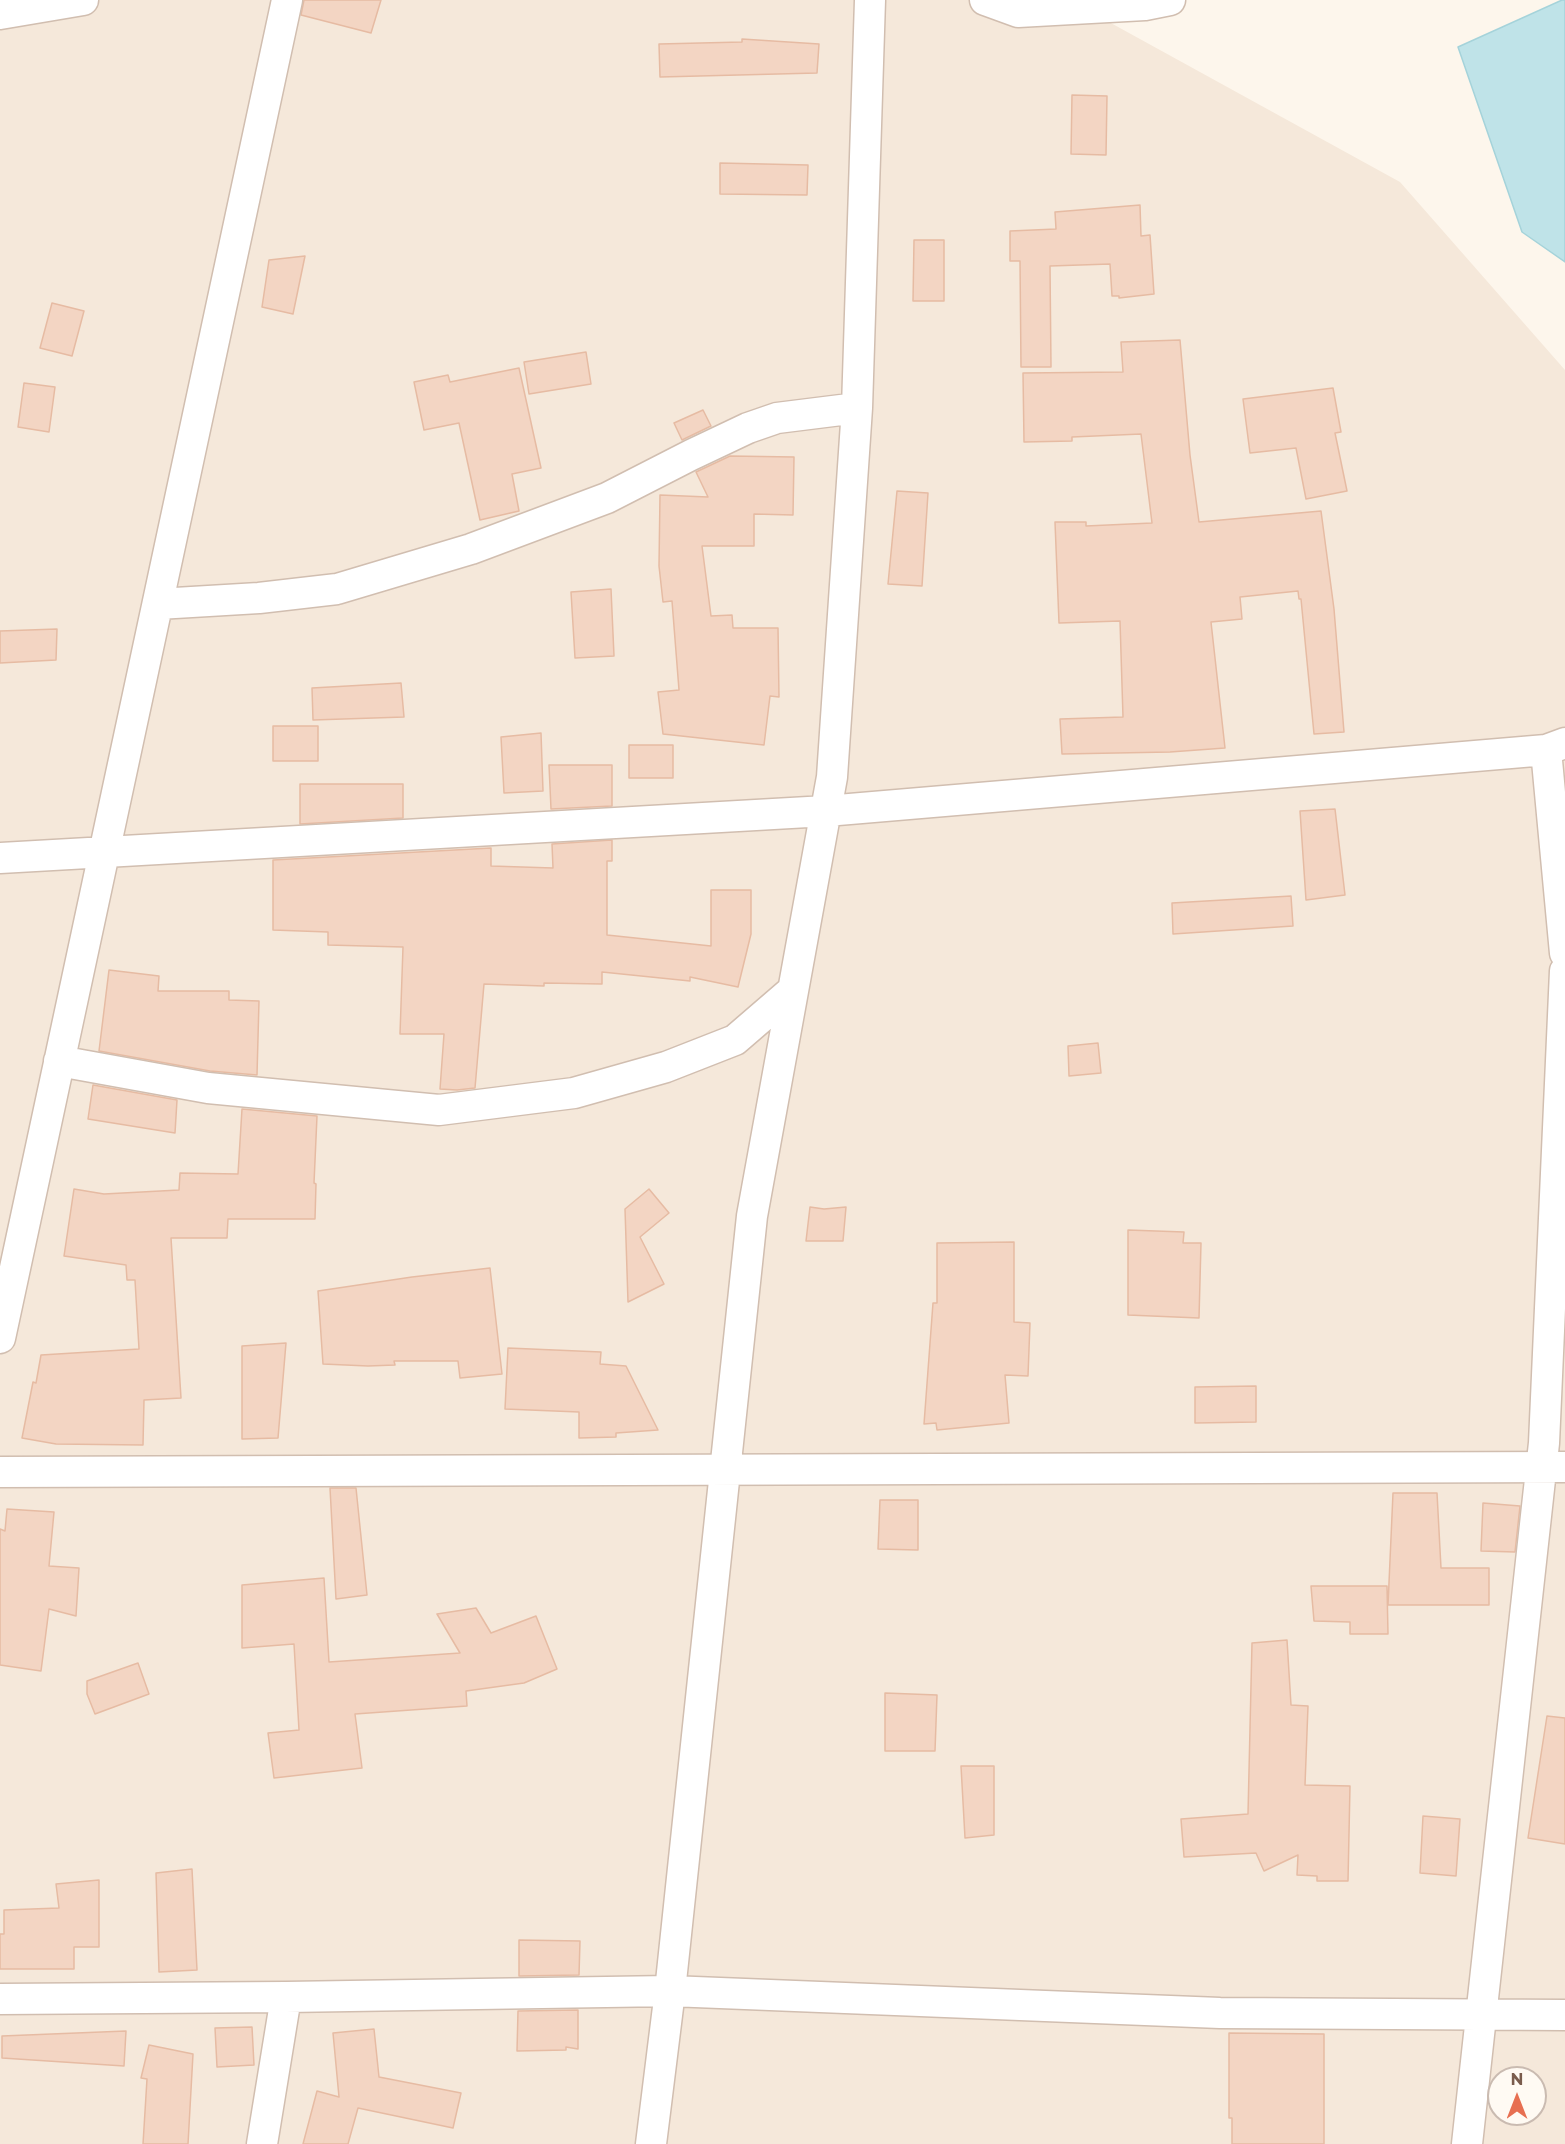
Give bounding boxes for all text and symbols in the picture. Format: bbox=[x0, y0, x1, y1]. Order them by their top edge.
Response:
north arrow bbox=[1487, 2066, 1547, 2126]
text: N bbox=[1511, 2070, 1523, 2089]

